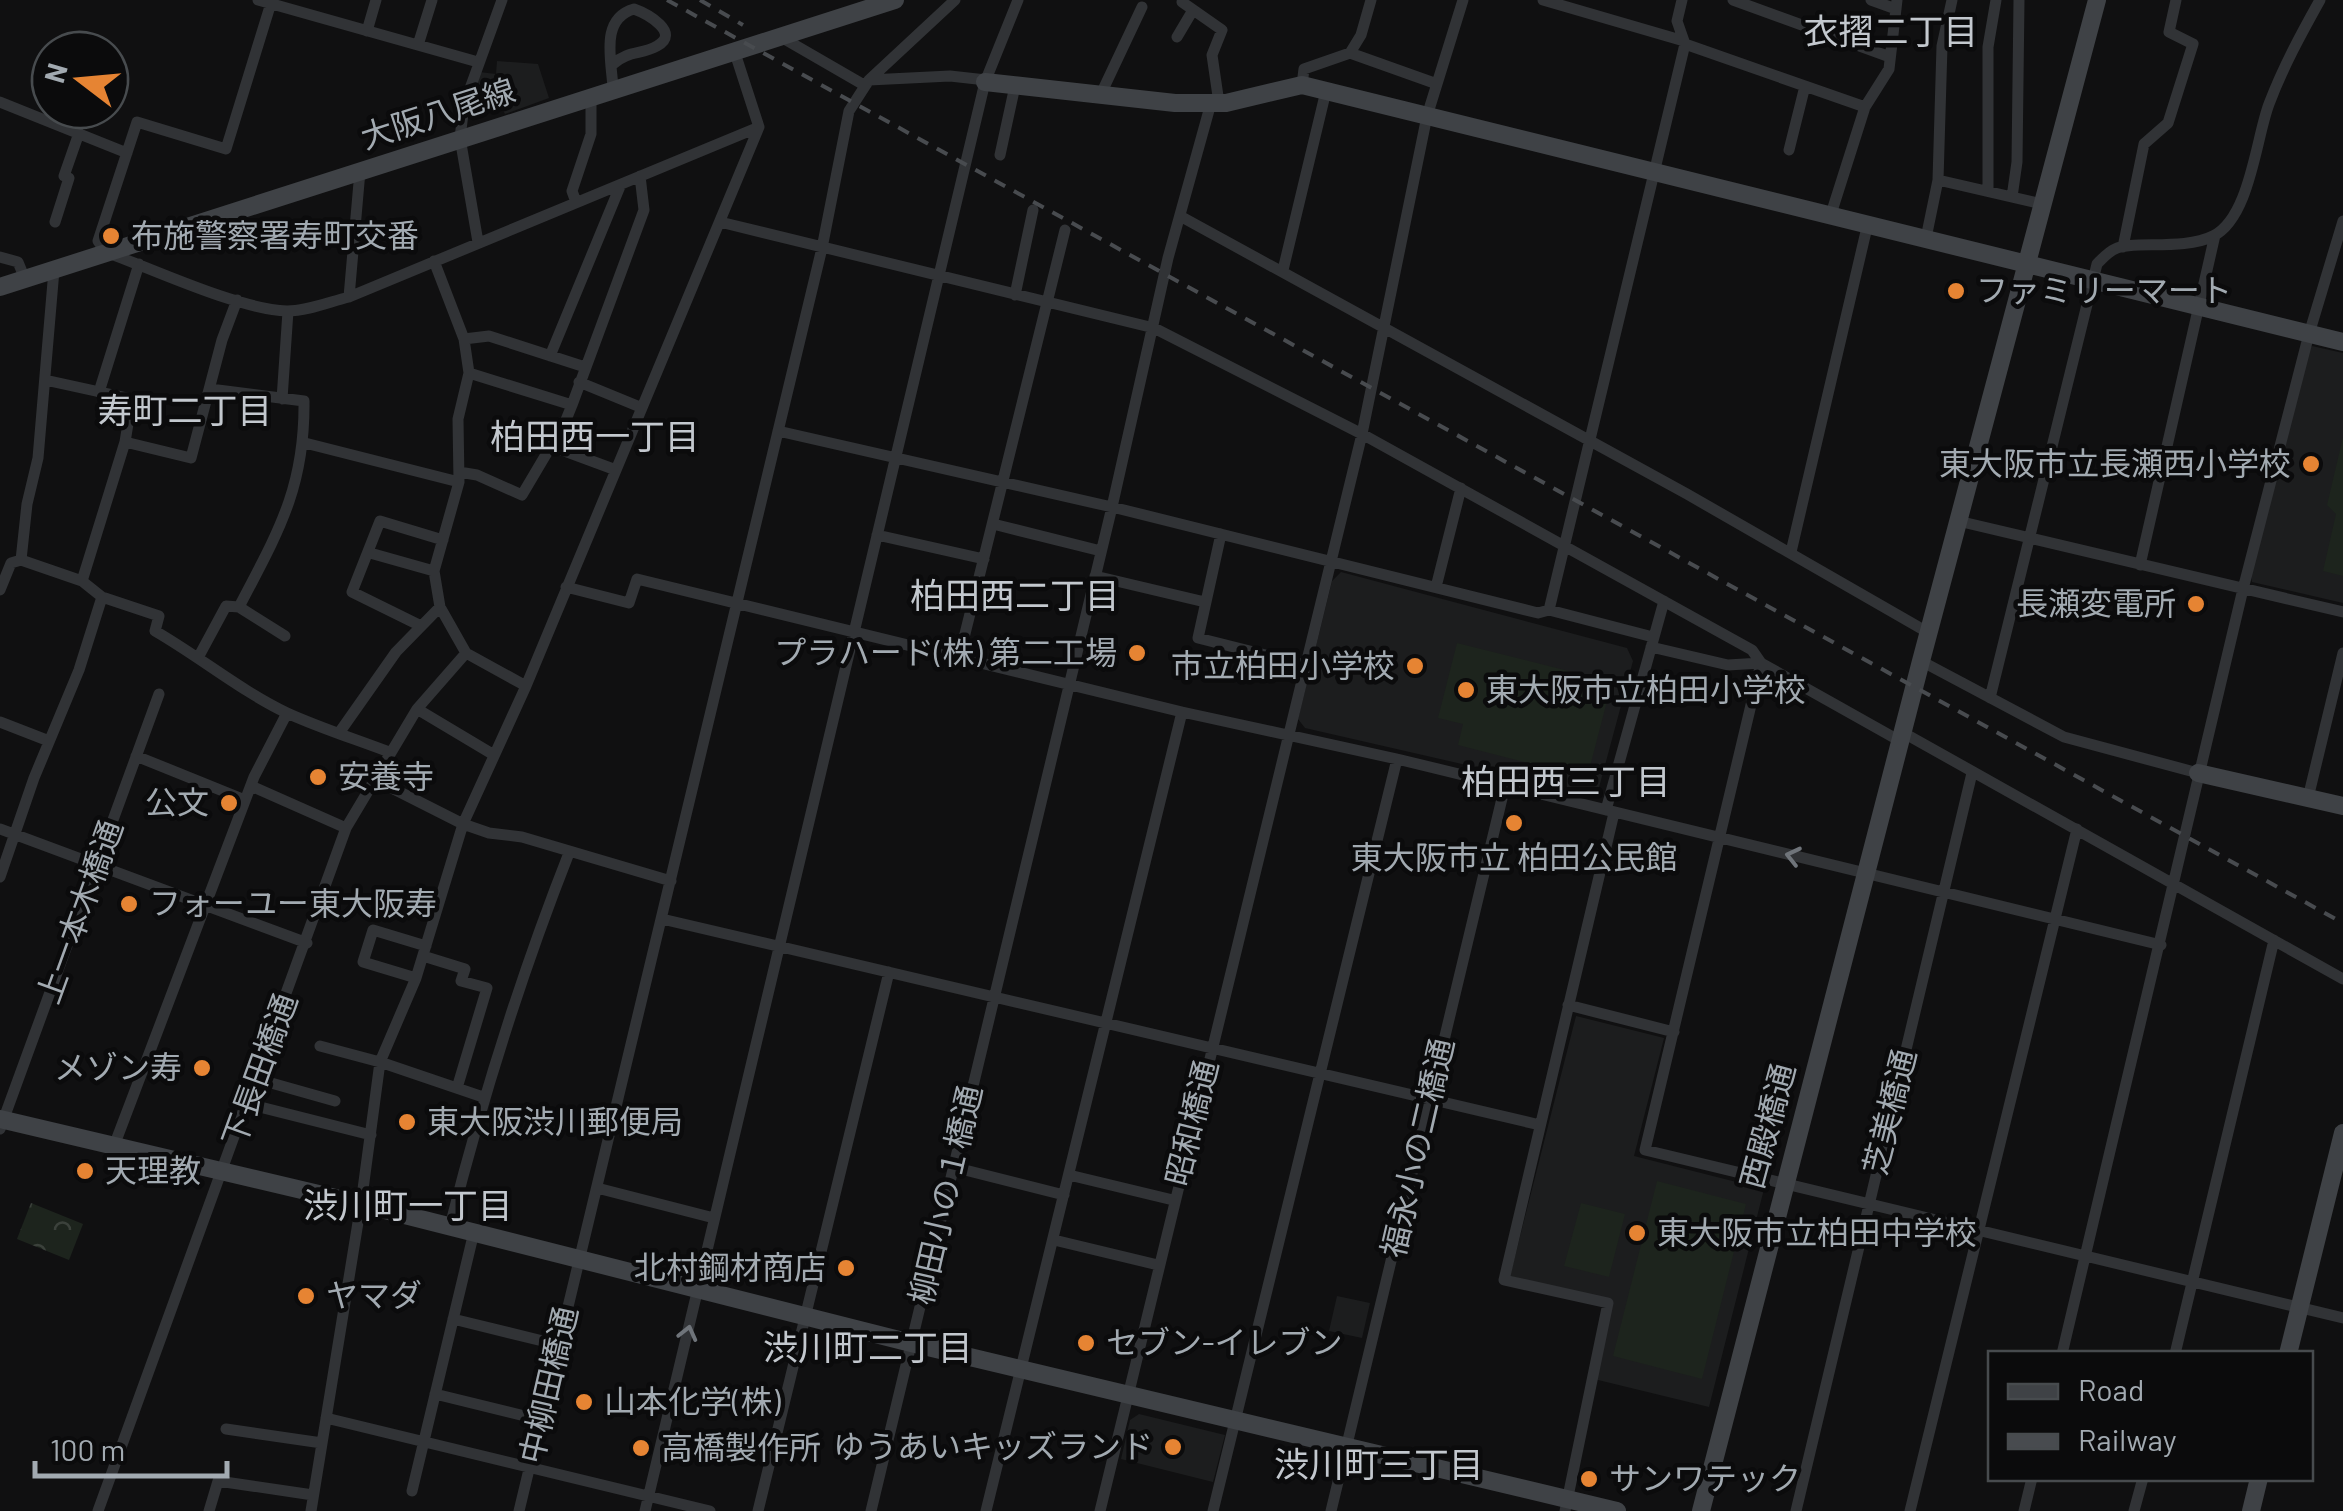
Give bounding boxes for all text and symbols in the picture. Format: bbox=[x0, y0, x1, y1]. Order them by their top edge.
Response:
district label: 衣摺二丁目 bbox=[1803, 9, 1979, 51]
north arrow bbox=[30, 30, 130, 130]
text: N bbox=[36, 59, 74, 86]
street label: 大阪八尾線 bbox=[355, 69, 519, 155]
place label: 布施警察署寿町交番 bbox=[131, 215, 419, 253]
marker: 布施警察署寿町交番 bbox=[100, 225, 122, 247]
place label: ファミリーマート bbox=[1976, 270, 2232, 308]
marker: ファミリーマート bbox=[1945, 280, 1967, 302]
district label: 寿町二丁目 bbox=[97, 388, 273, 430]
district label: 柏田西一丁目 bbox=[490, 414, 700, 456]
place label: 東大阪市立長瀬西小学校 bbox=[1939, 443, 2291, 481]
marker: 東大阪市立長瀬西小学校 bbox=[2300, 453, 2322, 475]
district label: 柏田西二丁目 bbox=[910, 573, 1120, 615]
place label: 長瀬変電所 bbox=[2016, 583, 2176, 621]
marker: 長瀬変電所 bbox=[2185, 593, 2207, 615]
place label: プラハード(株) 第二工場 bbox=[774, 632, 1117, 670]
marker: プラハード(株) 第二工場 bbox=[1126, 642, 1148, 664]
place label: 市立柏田小学校 bbox=[1171, 645, 1395, 683]
marker: 市立柏田小学校 bbox=[1404, 655, 1426, 677]
place label: 東大阪市立柏田小学校 bbox=[1486, 669, 1806, 707]
marker: 東大阪市立柏田小学校 bbox=[1455, 679, 1477, 701]
place label: 安養寺 bbox=[338, 756, 434, 794]
district label: 柏田西三丁目 bbox=[1461, 759, 1671, 801]
marker: 安養寺 bbox=[307, 766, 329, 788]
place label: 公文 bbox=[145, 782, 209, 820]
marker: 公文 bbox=[218, 792, 240, 814]
marker: 東大阪市立 柏田公民館 bbox=[1503, 812, 1525, 834]
street label: 上一本木橋通 bbox=[27, 815, 129, 1008]
place label: 東大阪市立 柏田公民館 bbox=[1351, 837, 1677, 875]
one-way arrow bbox=[1785, 847, 1802, 868]
place label: フォーユー東大阪寿 bbox=[149, 883, 437, 921]
marker: フォーユー東大阪寿 bbox=[118, 893, 140, 915]
street label: 下長田橋通 bbox=[213, 988, 303, 1151]
street label: 福永小の二橋通 bbox=[1372, 1034, 1460, 1261]
street label: 芝美橋通 bbox=[1854, 1045, 1922, 1178]
place label: メゾン寿 bbox=[54, 1047, 182, 1085]
street label: 昭和橋通 bbox=[1156, 1056, 1224, 1189]
marker: メゾン寿 bbox=[191, 1057, 213, 1079]
street label: 西殿橋通 bbox=[1731, 1059, 1801, 1192]
street label: 柳田小の１橋通 bbox=[900, 1081, 988, 1308]
place label: 東大阪渋川郵便局 bbox=[427, 1101, 683, 1139]
marker: 東大阪渋川郵便局 bbox=[396, 1111, 418, 1133]
place label: 天理教 bbox=[105, 1150, 201, 1188]
marker: 天理教 bbox=[74, 1160, 96, 1182]
district label: 渋川町一丁目 bbox=[303, 1183, 513, 1225]
place label: 東大阪市立柏田中学校 bbox=[1657, 1212, 1977, 1250]
marker: 東大阪市立柏田中学校 bbox=[1626, 1222, 1648, 1244]
place label: 北村鋼材商店 bbox=[634, 1247, 826, 1285]
marker: 北村鋼材商店 bbox=[835, 1257, 857, 1279]
place label: ヤマダ bbox=[326, 1275, 422, 1313]
marker: ヤマダ bbox=[295, 1285, 317, 1307]
street label: 中柳田橋通 bbox=[511, 1302, 584, 1467]
place label: セブン-イレブン bbox=[1106, 1322, 1343, 1360]
one-way arrow bbox=[676, 1325, 697, 1342]
district label: 渋川町二丁目 bbox=[763, 1325, 973, 1367]
marker: セブン-イレブン bbox=[1075, 1332, 1097, 1354]
legend bbox=[1988, 1351, 2313, 1481]
text: Road bbox=[2078, 1371, 2144, 1407]
place label: 山本化学(株) bbox=[604, 1381, 781, 1419]
marker: 山本化学(株) bbox=[573, 1391, 595, 1413]
scale bar bbox=[35, 1416, 228, 1478]
text: Railway bbox=[2078, 1421, 2177, 1457]
place label: ゆうあいキッズランド bbox=[833, 1426, 1153, 1464]
place label: 高橋製作所 bbox=[661, 1427, 821, 1465]
text: 100 m bbox=[50, 1431, 125, 1467]
marker: ゆうあいキッズランド bbox=[1162, 1436, 1184, 1458]
marker: 高橋製作所 bbox=[630, 1437, 652, 1459]
district label: 渋川町三丁目 bbox=[1274, 1442, 1484, 1484]
place label: サンワテック bbox=[1609, 1458, 1801, 1496]
marker: サンワテック bbox=[1578, 1468, 1600, 1490]

